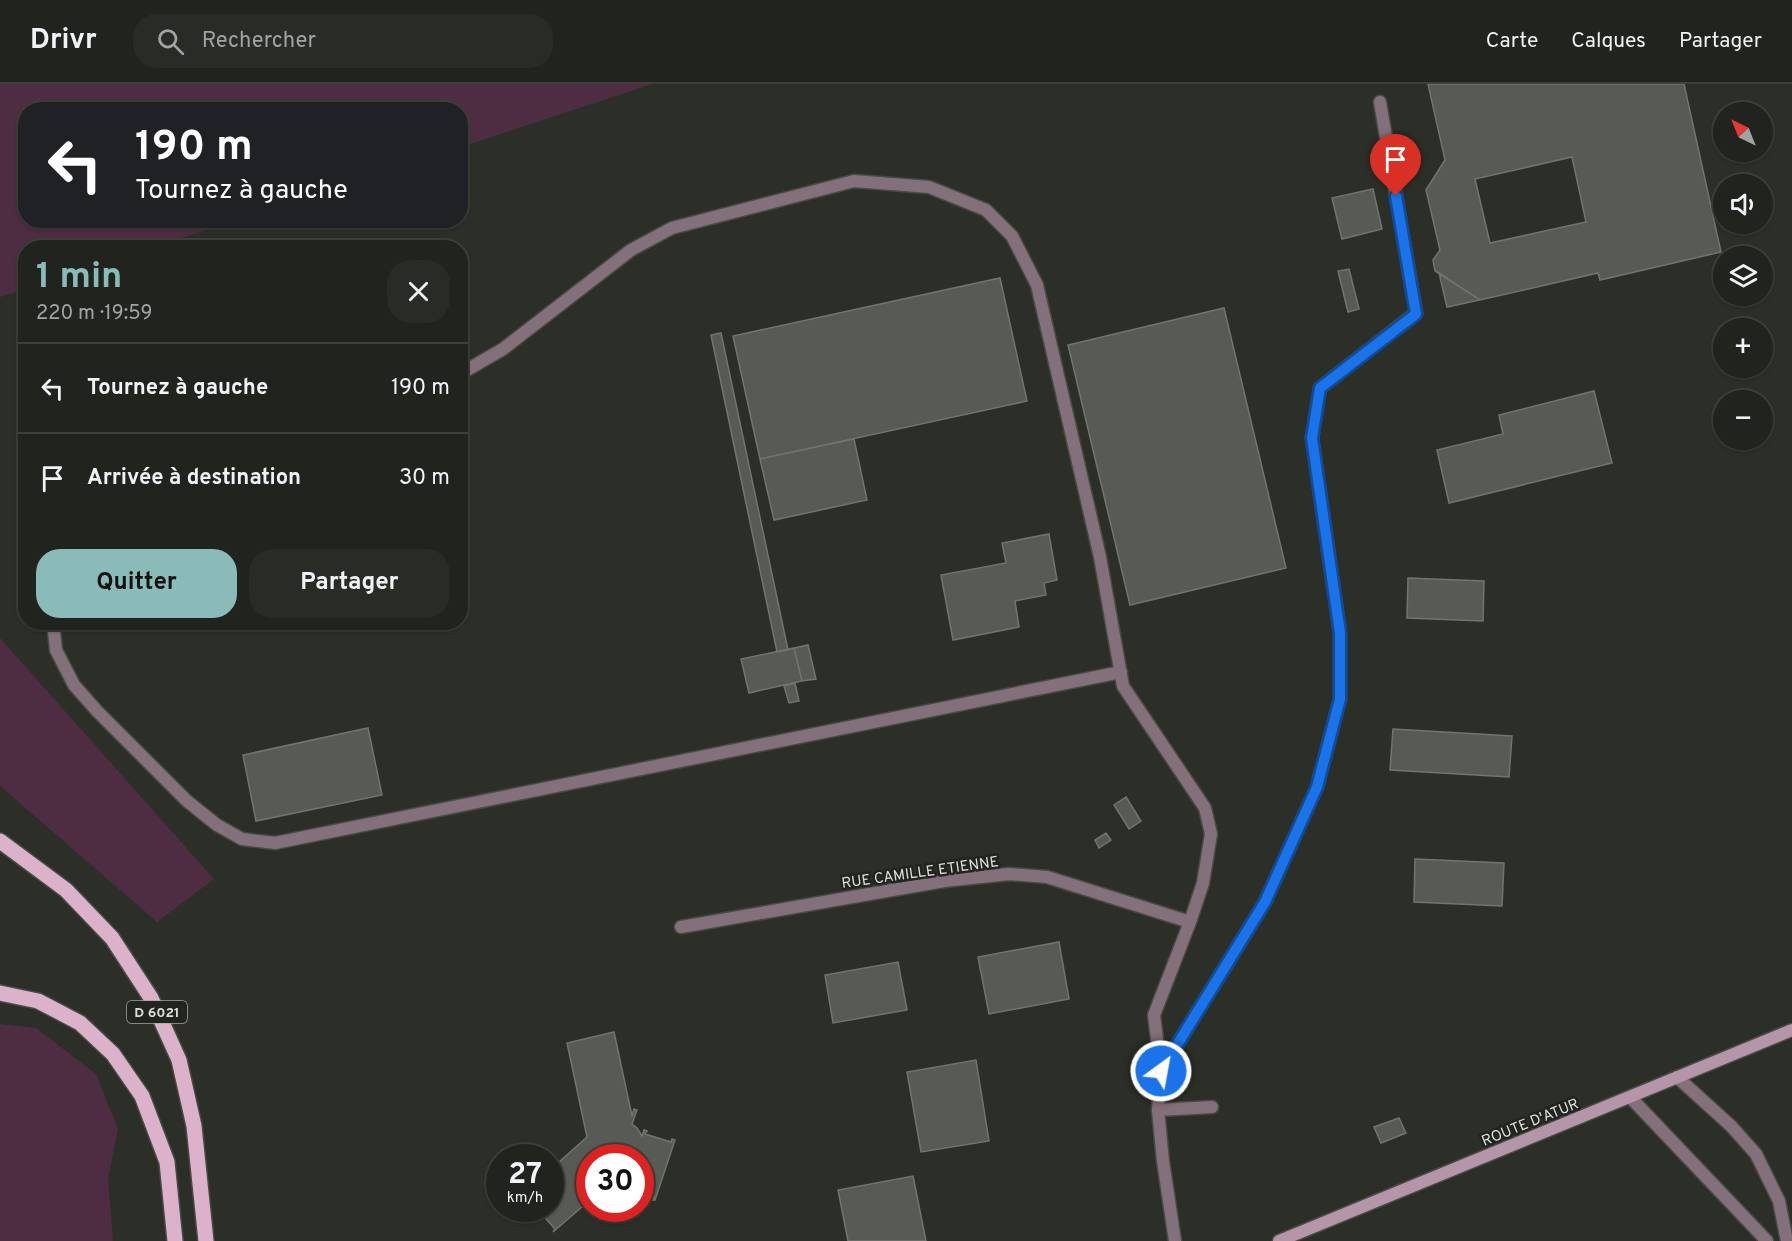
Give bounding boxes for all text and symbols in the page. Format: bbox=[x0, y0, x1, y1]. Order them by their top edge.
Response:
search box bbox=[133, 14, 553, 68]
text: Drivr bbox=[30, 23, 97, 59]
icon: search bbox=[154, 25, 187, 58]
text: Rechercher bbox=[202, 28, 316, 55]
text: Carte bbox=[1486, 28, 1538, 55]
text: Calques bbox=[1571, 28, 1646, 55]
text: Partager bbox=[1679, 28, 1762, 55]
north arrow bbox=[1713, 102, 1773, 162]
map controls bbox=[1713, 102, 1773, 450]
text: 190 m bbox=[135, 122, 253, 175]
icon: left bbox=[36, 126, 114, 204]
pin bbox=[1370, 134, 1421, 196]
icon: arrive bbox=[1379, 143, 1412, 176]
text: Tournez à gauche bbox=[135, 174, 348, 208]
button: sound bbox=[1713, 174, 1773, 234]
button: layers bbox=[1713, 246, 1773, 306]
text: 1 min bbox=[36, 255, 122, 301]
button: close bbox=[387, 260, 450, 323]
text: 220 m · 19:59 bbox=[36, 301, 152, 327]
button: + bbox=[1713, 318, 1773, 378]
icon: left bbox=[36, 372, 69, 405]
text: Tournez à gauche bbox=[87, 375, 268, 402]
text: 190 m bbox=[391, 375, 450, 402]
button: − bbox=[1713, 390, 1773, 450]
icon: arrive bbox=[36, 462, 69, 495]
text: Arrivée à destination bbox=[87, 465, 301, 492]
text: 30 m bbox=[399, 465, 450, 492]
button: Quitter bbox=[36, 549, 237, 618]
button: Partager bbox=[249, 549, 450, 618]
street label: RUE CAMILLE ETIENNE bbox=[841, 853, 1000, 894]
road number: D 6021 bbox=[127, 1001, 187, 1023]
position arrow bbox=[1129, 1039, 1193, 1103]
street label: ROUTE D'ATUR bbox=[1479, 1095, 1582, 1152]
speed limit sign: 30 bbox=[576, 1144, 654, 1222]
text: 27 bbox=[508, 1157, 542, 1194]
text: km/h bbox=[507, 1189, 543, 1208]

